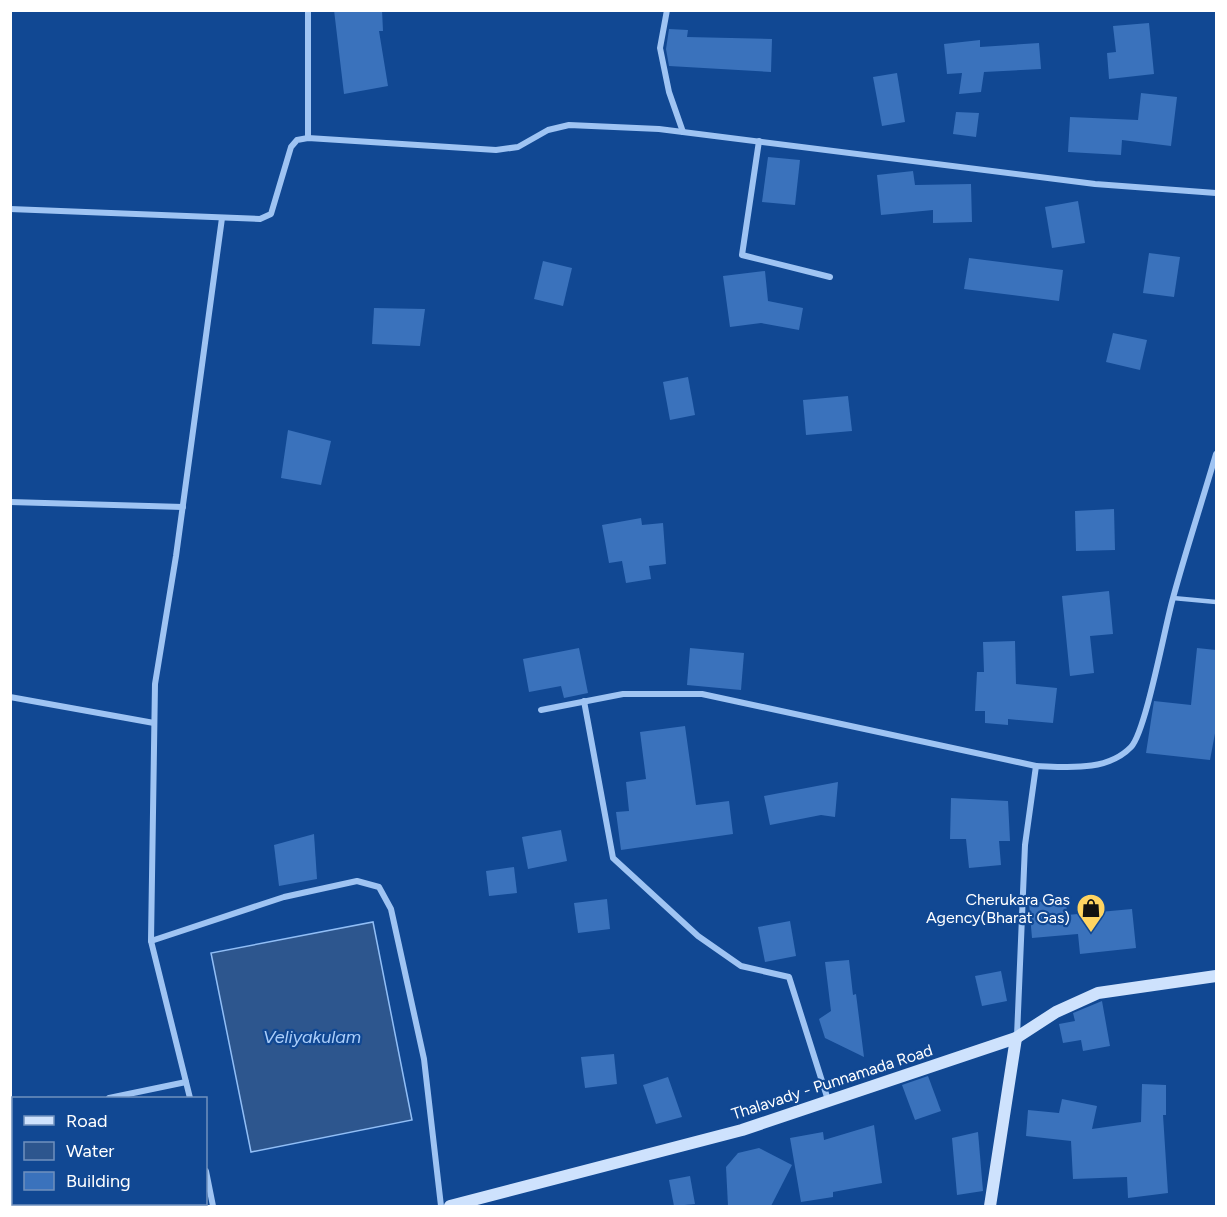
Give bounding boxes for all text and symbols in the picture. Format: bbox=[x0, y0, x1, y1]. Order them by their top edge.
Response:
place label: Cherukara Gas Agency(Bharat Gas) bbox=[926, 890, 1070, 927]
shop icon: Cherukara Gas Agency(Bharat Gas) bbox=[1075, 892, 1107, 934]
water label: Veliyakulam bbox=[263, 1026, 361, 1048]
street label: Thalavady - Punnamada Road bbox=[729, 1040, 935, 1124]
legend bbox=[12, 1097, 207, 1205]
text: Road bbox=[66, 1110, 107, 1132]
text: Water bbox=[66, 1140, 114, 1162]
text: Building bbox=[66, 1170, 131, 1192]

